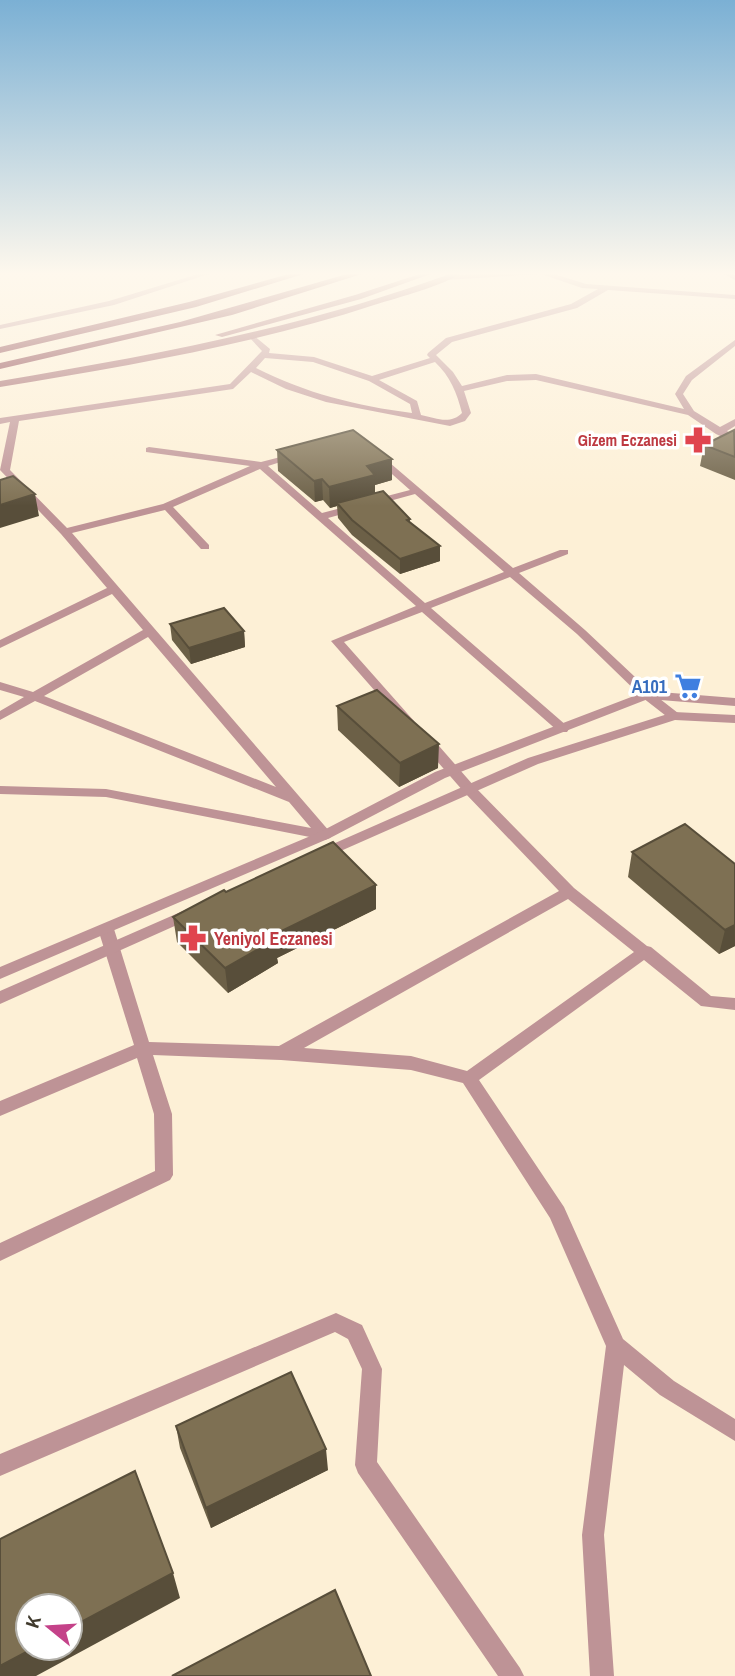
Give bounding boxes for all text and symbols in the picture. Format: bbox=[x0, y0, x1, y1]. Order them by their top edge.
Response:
pharmacy icon: Gizem Eczanesi bbox=[683, 425, 713, 455]
place label: Gizem Eczanesi bbox=[578, 429, 677, 451]
supermarket icon: A101 bbox=[673, 671, 703, 701]
place label: A101 bbox=[632, 674, 668, 699]
pharmacy icon: Yeniyol Eczanesi bbox=[178, 923, 208, 953]
place label: Yeniyol Eczanesi bbox=[214, 926, 333, 951]
north arrow bbox=[14, 1592, 84, 1662]
text: K bbox=[19, 1612, 47, 1631]

